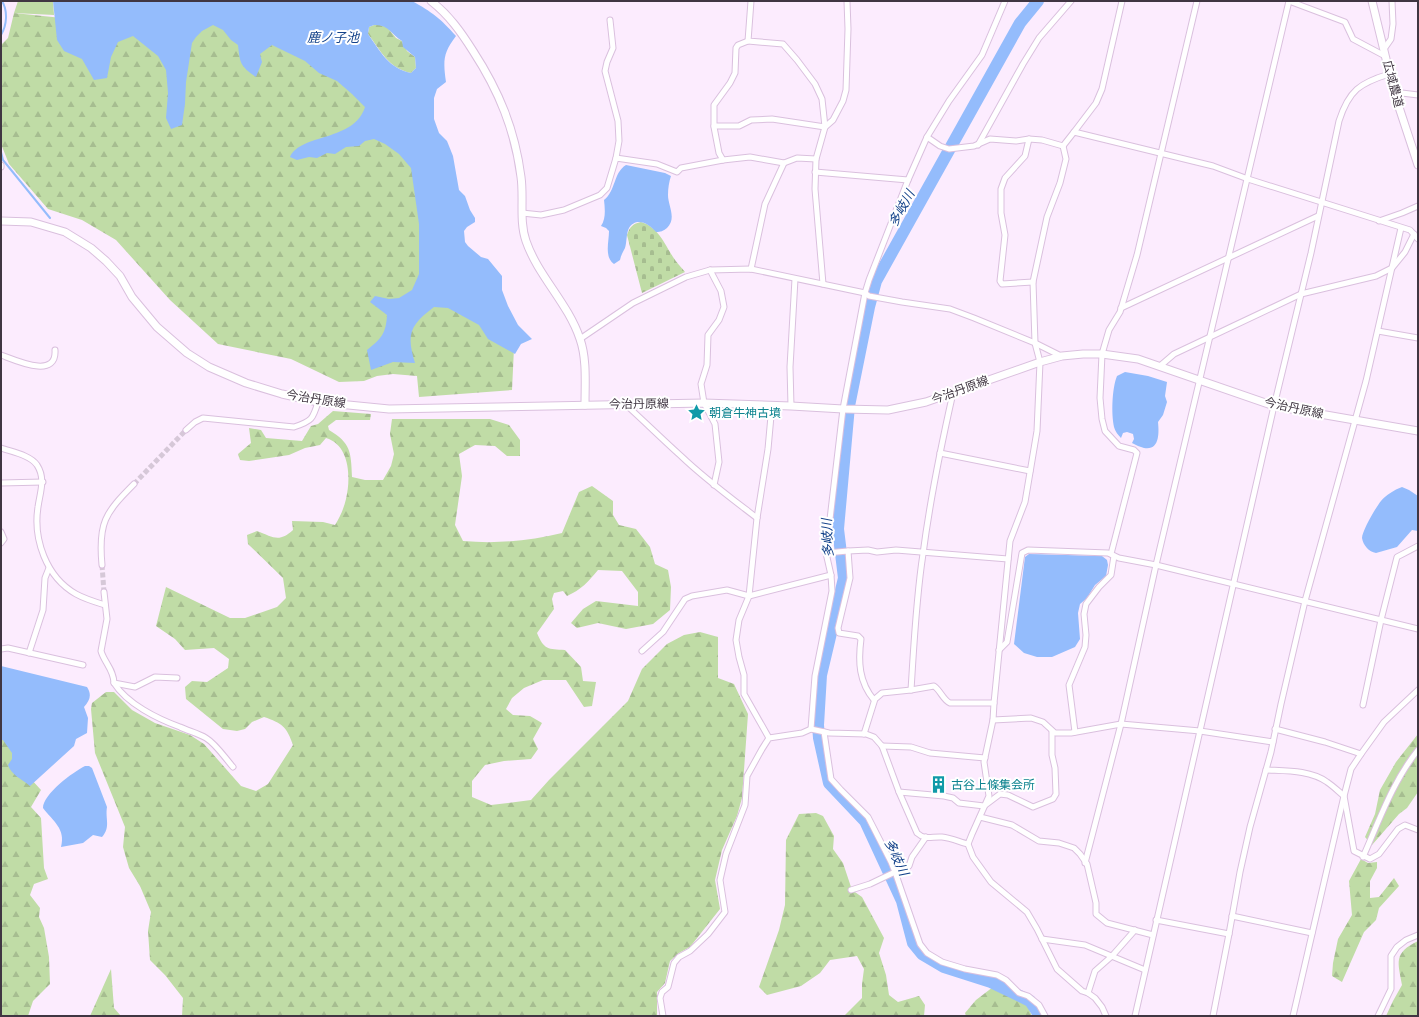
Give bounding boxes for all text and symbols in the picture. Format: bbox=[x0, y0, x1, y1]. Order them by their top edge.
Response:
water label: 鹿ノ子池 bbox=[307, 29, 361, 45]
street label: 広域農道 bbox=[1381, 59, 1407, 109]
water label: 多岐川 bbox=[885, 185, 918, 229]
street label: 今治丹原線 bbox=[929, 372, 990, 406]
street label: 今治丹原線 bbox=[285, 386, 347, 410]
street label: 今治丹原線 bbox=[1263, 394, 1325, 420]
street label: 今治丹原線 bbox=[609, 395, 669, 411]
place icon: 朝倉牛神古墳 bbox=[686, 403, 706, 423]
place label: 朝倉牛神古墳 bbox=[709, 405, 781, 419]
water label: 多岐川 bbox=[818, 516, 836, 558]
building icon: 古谷上條集会所 bbox=[928, 775, 948, 795]
place label: 古谷上條集会所 bbox=[951, 777, 1035, 791]
water label: 多岐川 bbox=[882, 836, 913, 880]

